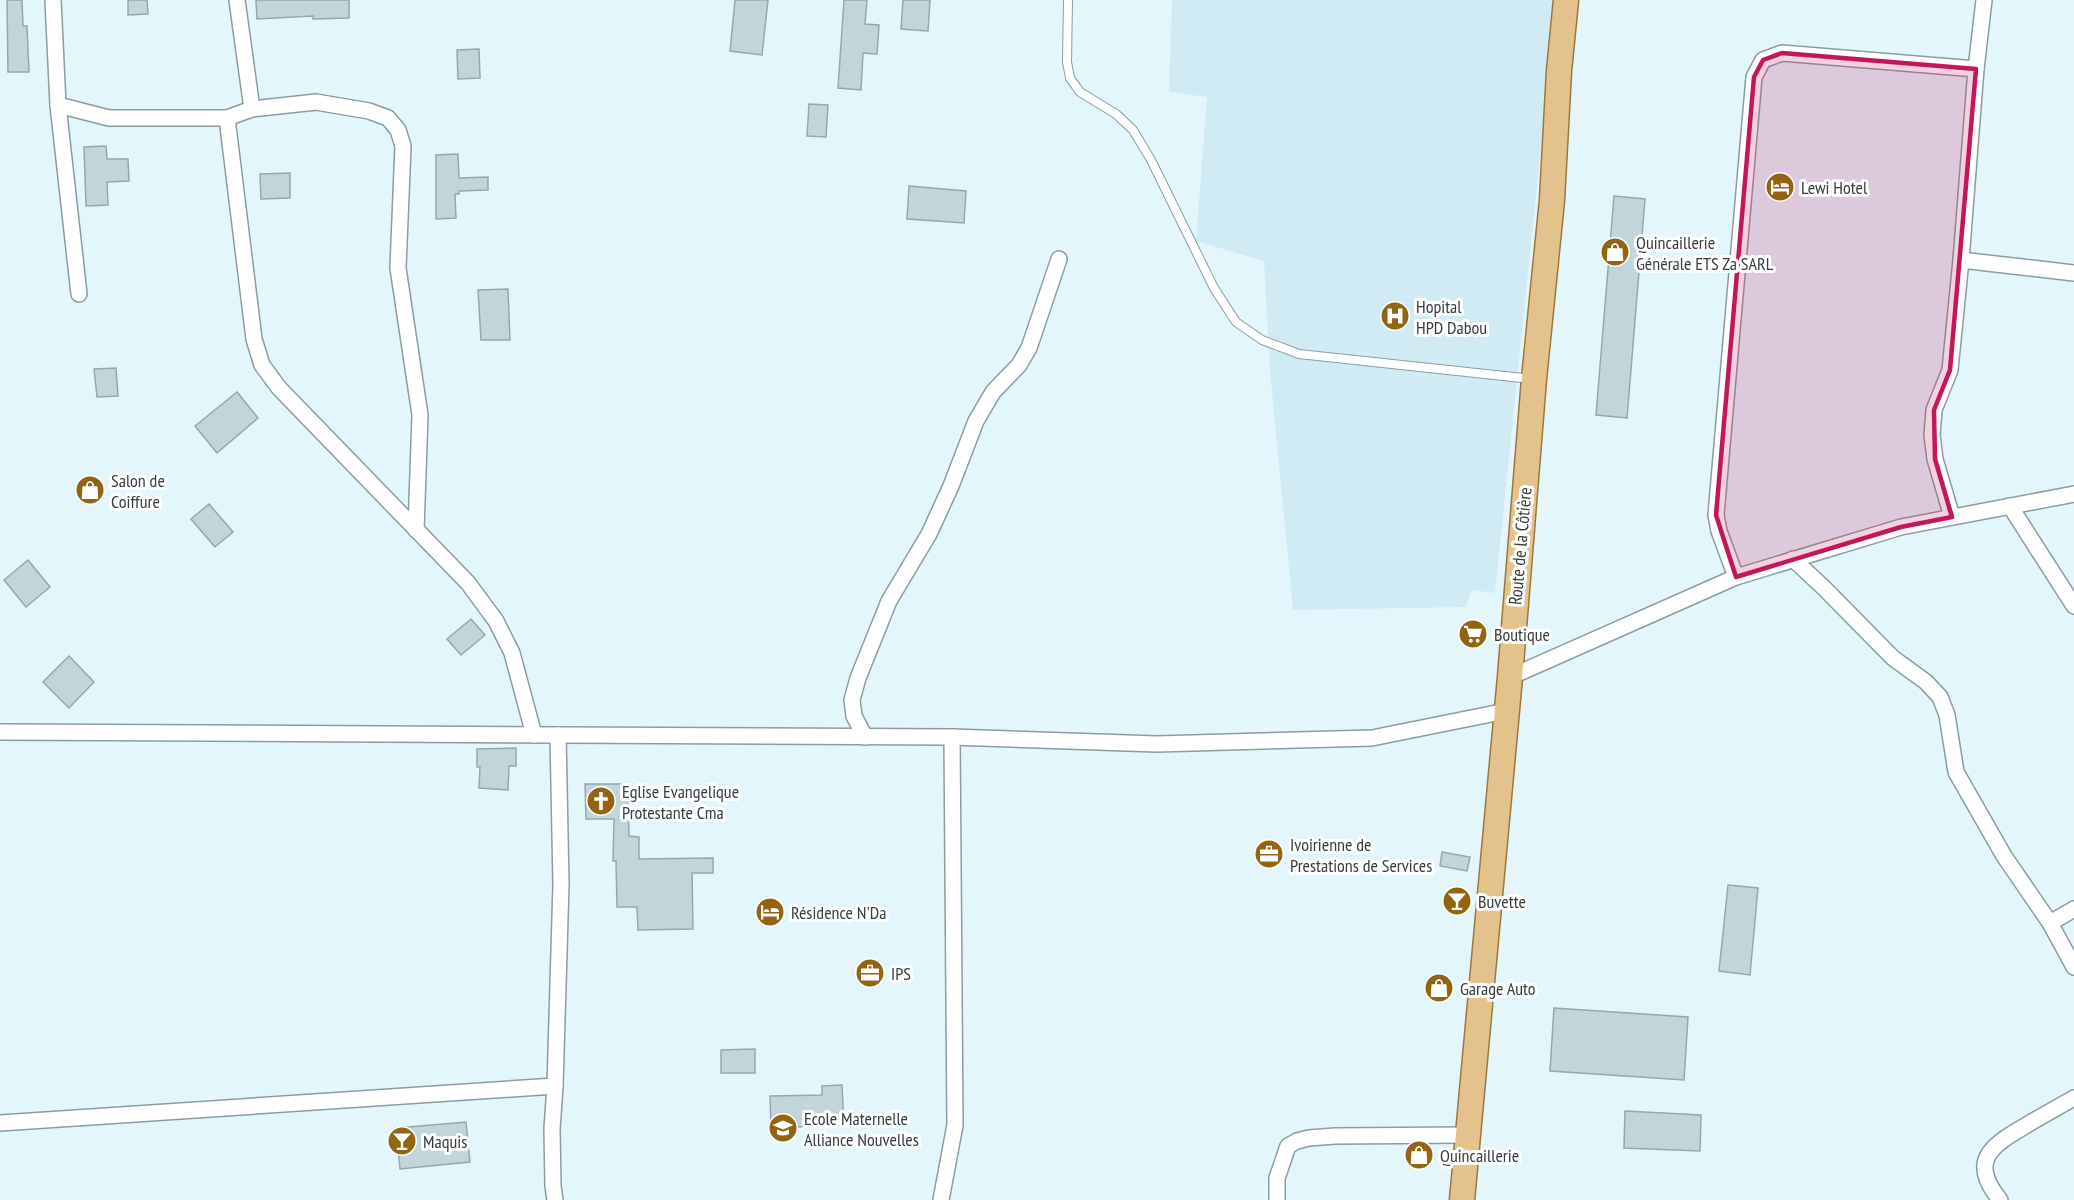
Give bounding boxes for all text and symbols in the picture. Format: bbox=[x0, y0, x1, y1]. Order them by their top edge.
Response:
hotel icon: Lewi Hotel bbox=[1764, 171, 1796, 203]
place label: Lewi Hotel bbox=[1801, 176, 1868, 199]
place label: Quincaillerie Générale ETS Za SARL bbox=[1636, 231, 1774, 275]
shop icon: Quincaillerie Générale ETS Za SARL bbox=[1599, 236, 1631, 268]
place label: Hopital HPD Dabou bbox=[1416, 295, 1487, 339]
hospital icon: Hopital HPD Dabou bbox=[1379, 300, 1411, 332]
place label: Salon de Coiffure bbox=[111, 469, 165, 513]
shop icon: Salon de Coiffure bbox=[74, 474, 106, 506]
street label: Route de la Côtière bbox=[1503, 486, 1537, 606]
supermarket icon: Boutique bbox=[1457, 618, 1489, 650]
place label: Boutique bbox=[1494, 623, 1550, 646]
place label: Eglise Evangelique Protestante Cma bbox=[622, 780, 739, 824]
church icon: Eglise Evangelique Protestante Cma bbox=[585, 785, 617, 817]
place label: Ivoirienne de Prestations de Services bbox=[1290, 833, 1432, 877]
office icon: Ivoirienne de Prestations de Services bbox=[1253, 838, 1285, 870]
bar icon: Buvette bbox=[1441, 885, 1473, 917]
place label: Buvette bbox=[1478, 890, 1526, 913]
hotel icon: Résidence N'Da bbox=[754, 896, 786, 928]
place label: Résidence N'Da bbox=[791, 901, 886, 924]
office icon: IPS bbox=[854, 957, 886, 989]
place label: IPS bbox=[891, 962, 911, 985]
shop icon: Garage Auto bbox=[1423, 972, 1455, 1004]
place label: Garage Auto bbox=[1460, 977, 1536, 1000]
place label: Ecole Maternelle Alliance Nouvelles bbox=[804, 1107, 919, 1151]
school or university icon: Ecole Maternelle Alliance Nouvelles bbox=[767, 1112, 799, 1144]
bar icon: Maquis bbox=[386, 1125, 418, 1157]
place label: Maquis bbox=[423, 1130, 467, 1153]
shop icon: Quincaillerie bbox=[1403, 1139, 1435, 1171]
place label: Quincaillerie bbox=[1440, 1144, 1519, 1167]

